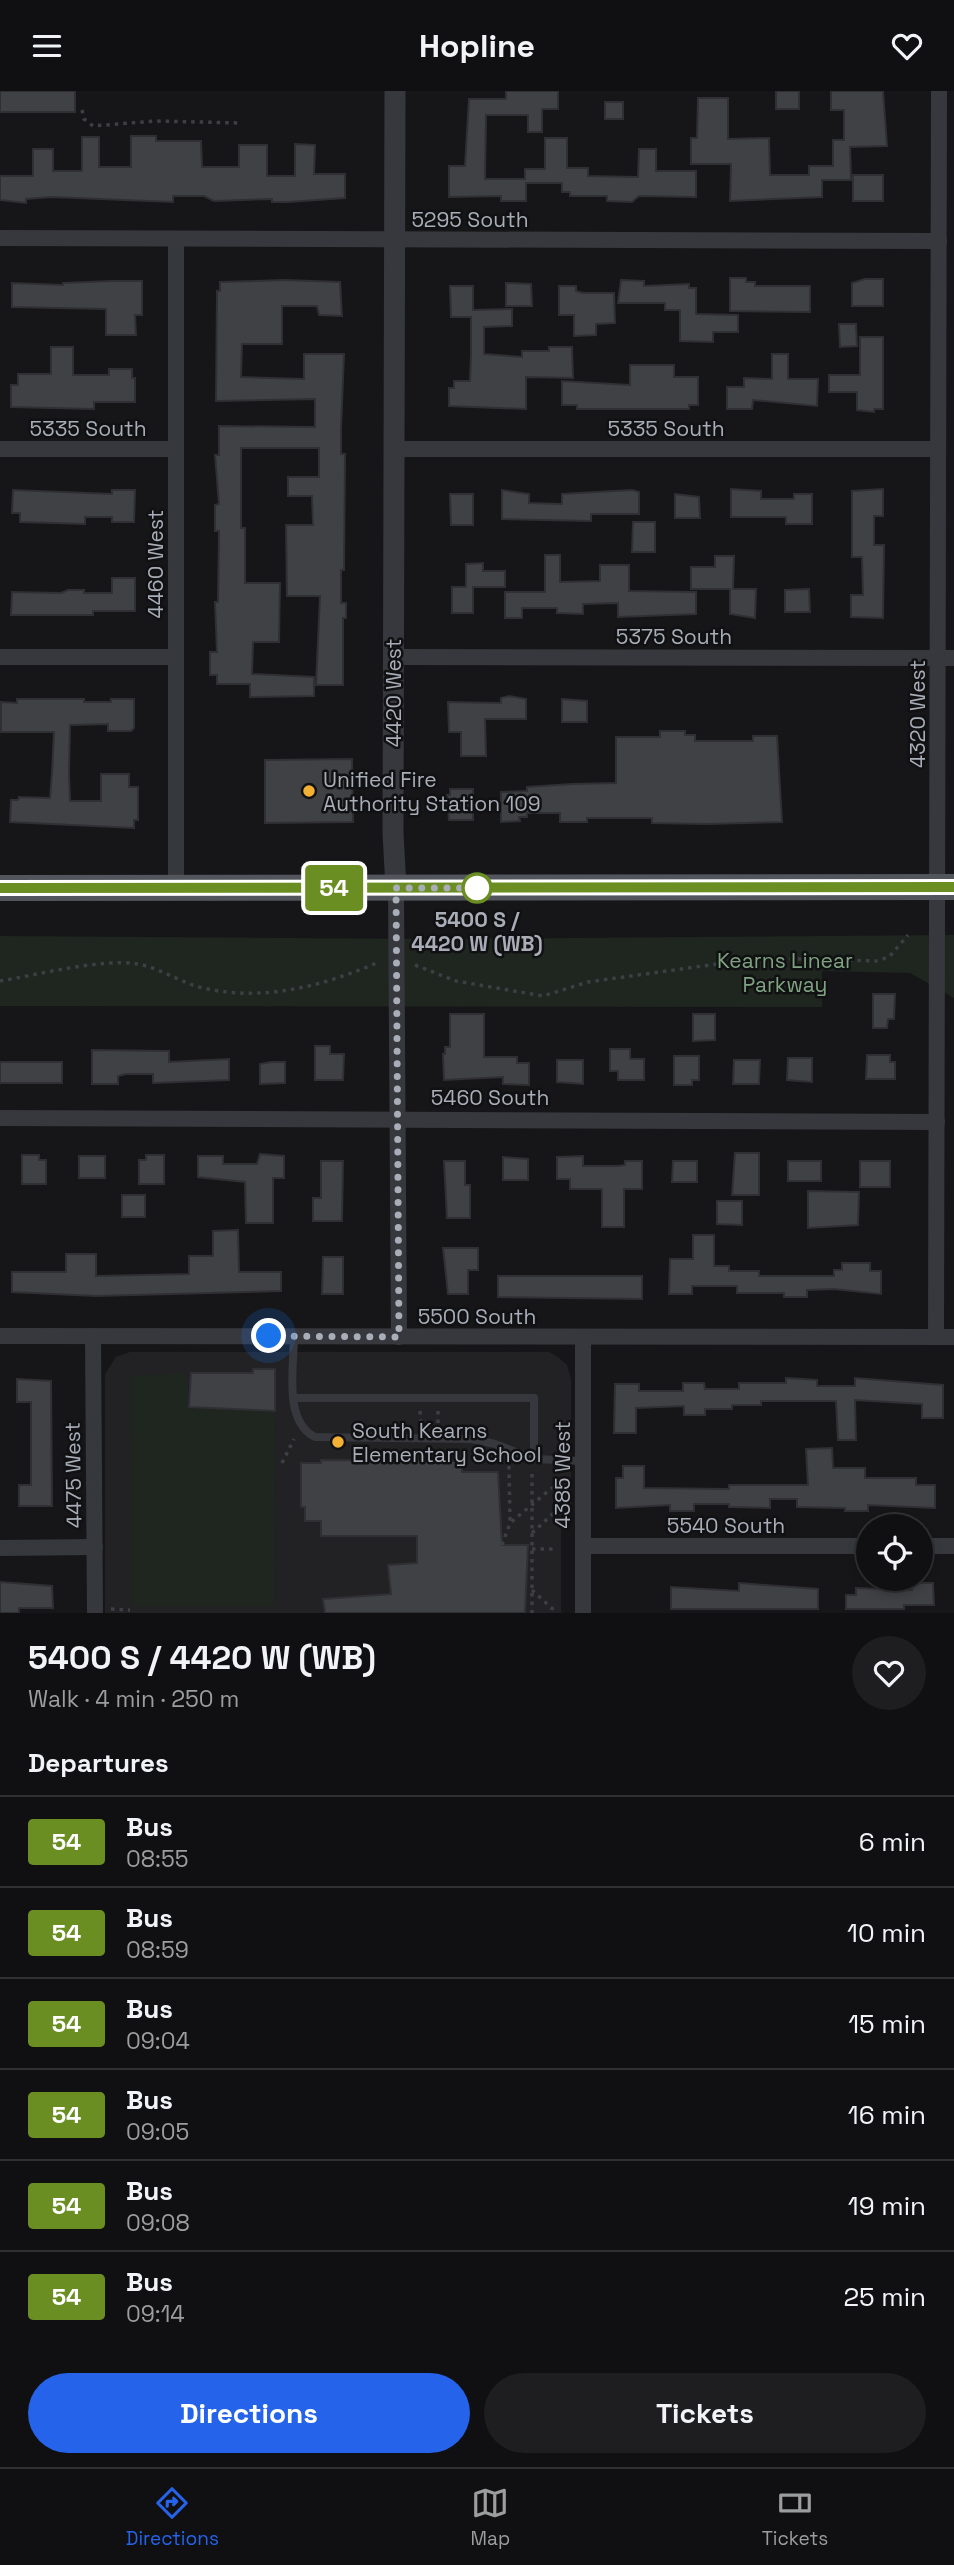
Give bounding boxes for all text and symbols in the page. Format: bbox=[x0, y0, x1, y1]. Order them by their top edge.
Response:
text: Hopline bbox=[419, 26, 535, 66]
icon: menu bbox=[28, 27, 66, 65]
icon: heart bbox=[888, 27, 926, 65]
street label: 5295 South bbox=[411, 206, 529, 233]
street label: 5335 South bbox=[29, 415, 147, 442]
street label: 5335 South bbox=[607, 415, 725, 442]
street label: 4460 West bbox=[142, 510, 169, 618]
street label: 5375 South bbox=[616, 623, 732, 650]
street label: 4420 West bbox=[380, 639, 407, 747]
street label: 4320 West bbox=[904, 660, 931, 768]
place label: Unified Fire Authority Station 109 bbox=[323, 766, 541, 817]
marker: Unified Fire Authority Station 109 bbox=[301, 783, 317, 799]
line badge: 54 bbox=[302, 865, 366, 911]
text: 54 bbox=[319, 872, 349, 903]
marker: 5400 S / 4420 W (WB) bbox=[462, 873, 492, 903]
place label: 5400 S / 4420 W (WB) bbox=[411, 906, 543, 957]
park label: Kearns Linear Parkway bbox=[717, 947, 853, 998]
street label: 5460 South bbox=[431, 1084, 549, 1111]
street label: 5500 South bbox=[418, 1303, 536, 1330]
your location bbox=[251, 1318, 286, 1353]
place label: South Kearns Elementary School bbox=[352, 1417, 542, 1468]
street label: 4385 West bbox=[549, 1421, 576, 1529]
street label: 4475 West bbox=[59, 1422, 87, 1528]
marker: South Kearns Elementary School bbox=[330, 1434, 346, 1450]
street label: 5540 South bbox=[667, 1512, 785, 1539]
map controls bbox=[856, 1514, 933, 1591]
button: locate bbox=[856, 1514, 933, 1591]
button: heart bbox=[852, 1636, 926, 1710]
text: 5400 S / 4420 W (WB) bbox=[28, 1637, 376, 1679]
text: Walk · 4 min · 250 m bbox=[28, 1684, 239, 1714]
text: Departures bbox=[28, 1746, 169, 1780]
text: Bus bbox=[126, 1810, 173, 1844]
text: 6 min bbox=[859, 1825, 926, 1859]
text: 54 bbox=[52, 1826, 81, 1857]
text: 08:55 bbox=[126, 1844, 188, 1874]
text: Bus bbox=[126, 1901, 173, 1935]
text: 10 min bbox=[847, 1916, 926, 1950]
text: 54 bbox=[52, 1917, 81, 1948]
text: 08:59 bbox=[126, 1935, 189, 1965]
text: Bus bbox=[126, 1992, 173, 2026]
text: 15 min bbox=[848, 2007, 926, 2041]
text: 54 bbox=[52, 2008, 81, 2039]
text: 09:04 bbox=[126, 2026, 190, 2056]
text: Bus bbox=[126, 2083, 173, 2117]
text: 16 min bbox=[848, 2098, 926, 2132]
text: 54 bbox=[52, 2099, 81, 2130]
text: 09:05 bbox=[126, 2117, 189, 2147]
text: Bus bbox=[126, 2174, 173, 2208]
text: 19 min bbox=[848, 2189, 926, 2223]
text: 54 bbox=[52, 2190, 81, 2221]
text: 09:08 bbox=[126, 2208, 190, 2238]
text: Bus bbox=[126, 2265, 173, 2299]
text: 25 min bbox=[843, 2280, 926, 2314]
text: 54 bbox=[52, 2281, 81, 2312]
text: 09:14 bbox=[126, 2299, 185, 2329]
button: Directions bbox=[28, 2373, 470, 2453]
button: Tickets bbox=[484, 2373, 926, 2453]
tab: Directions bbox=[126, 2484, 219, 2551]
tab: Map bbox=[471, 2484, 510, 2551]
tab: Tickets bbox=[762, 2484, 828, 2551]

